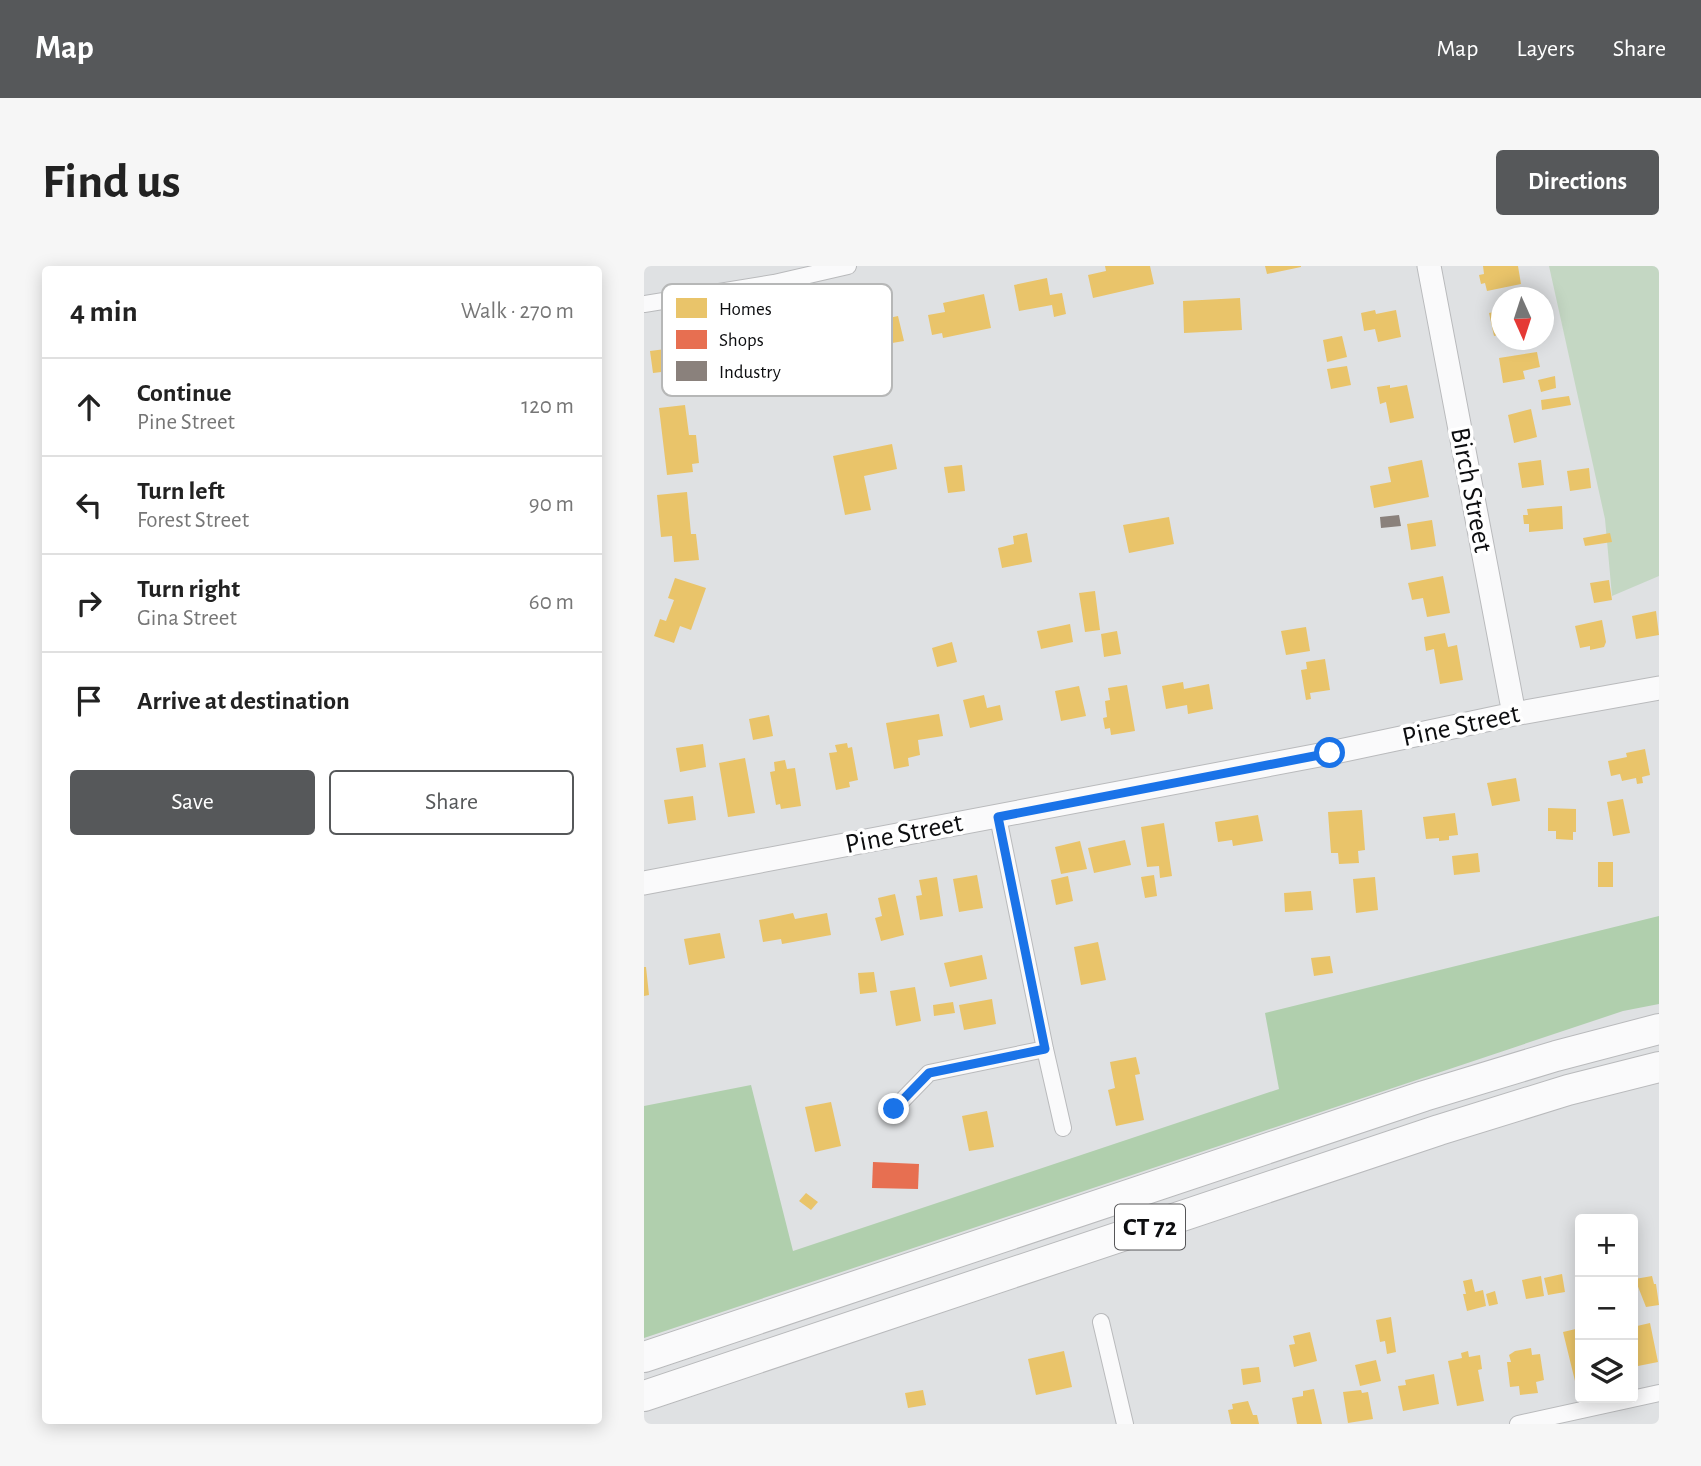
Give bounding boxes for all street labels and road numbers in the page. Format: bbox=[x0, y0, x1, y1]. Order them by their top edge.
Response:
street label: Birch Street bbox=[1445, 425, 1497, 555]
street label: Pine Street bbox=[1400, 700, 1522, 752]
street label: Pine Street bbox=[843, 809, 965, 859]
road number: CT 72 bbox=[1115, 1204, 1185, 1250]

